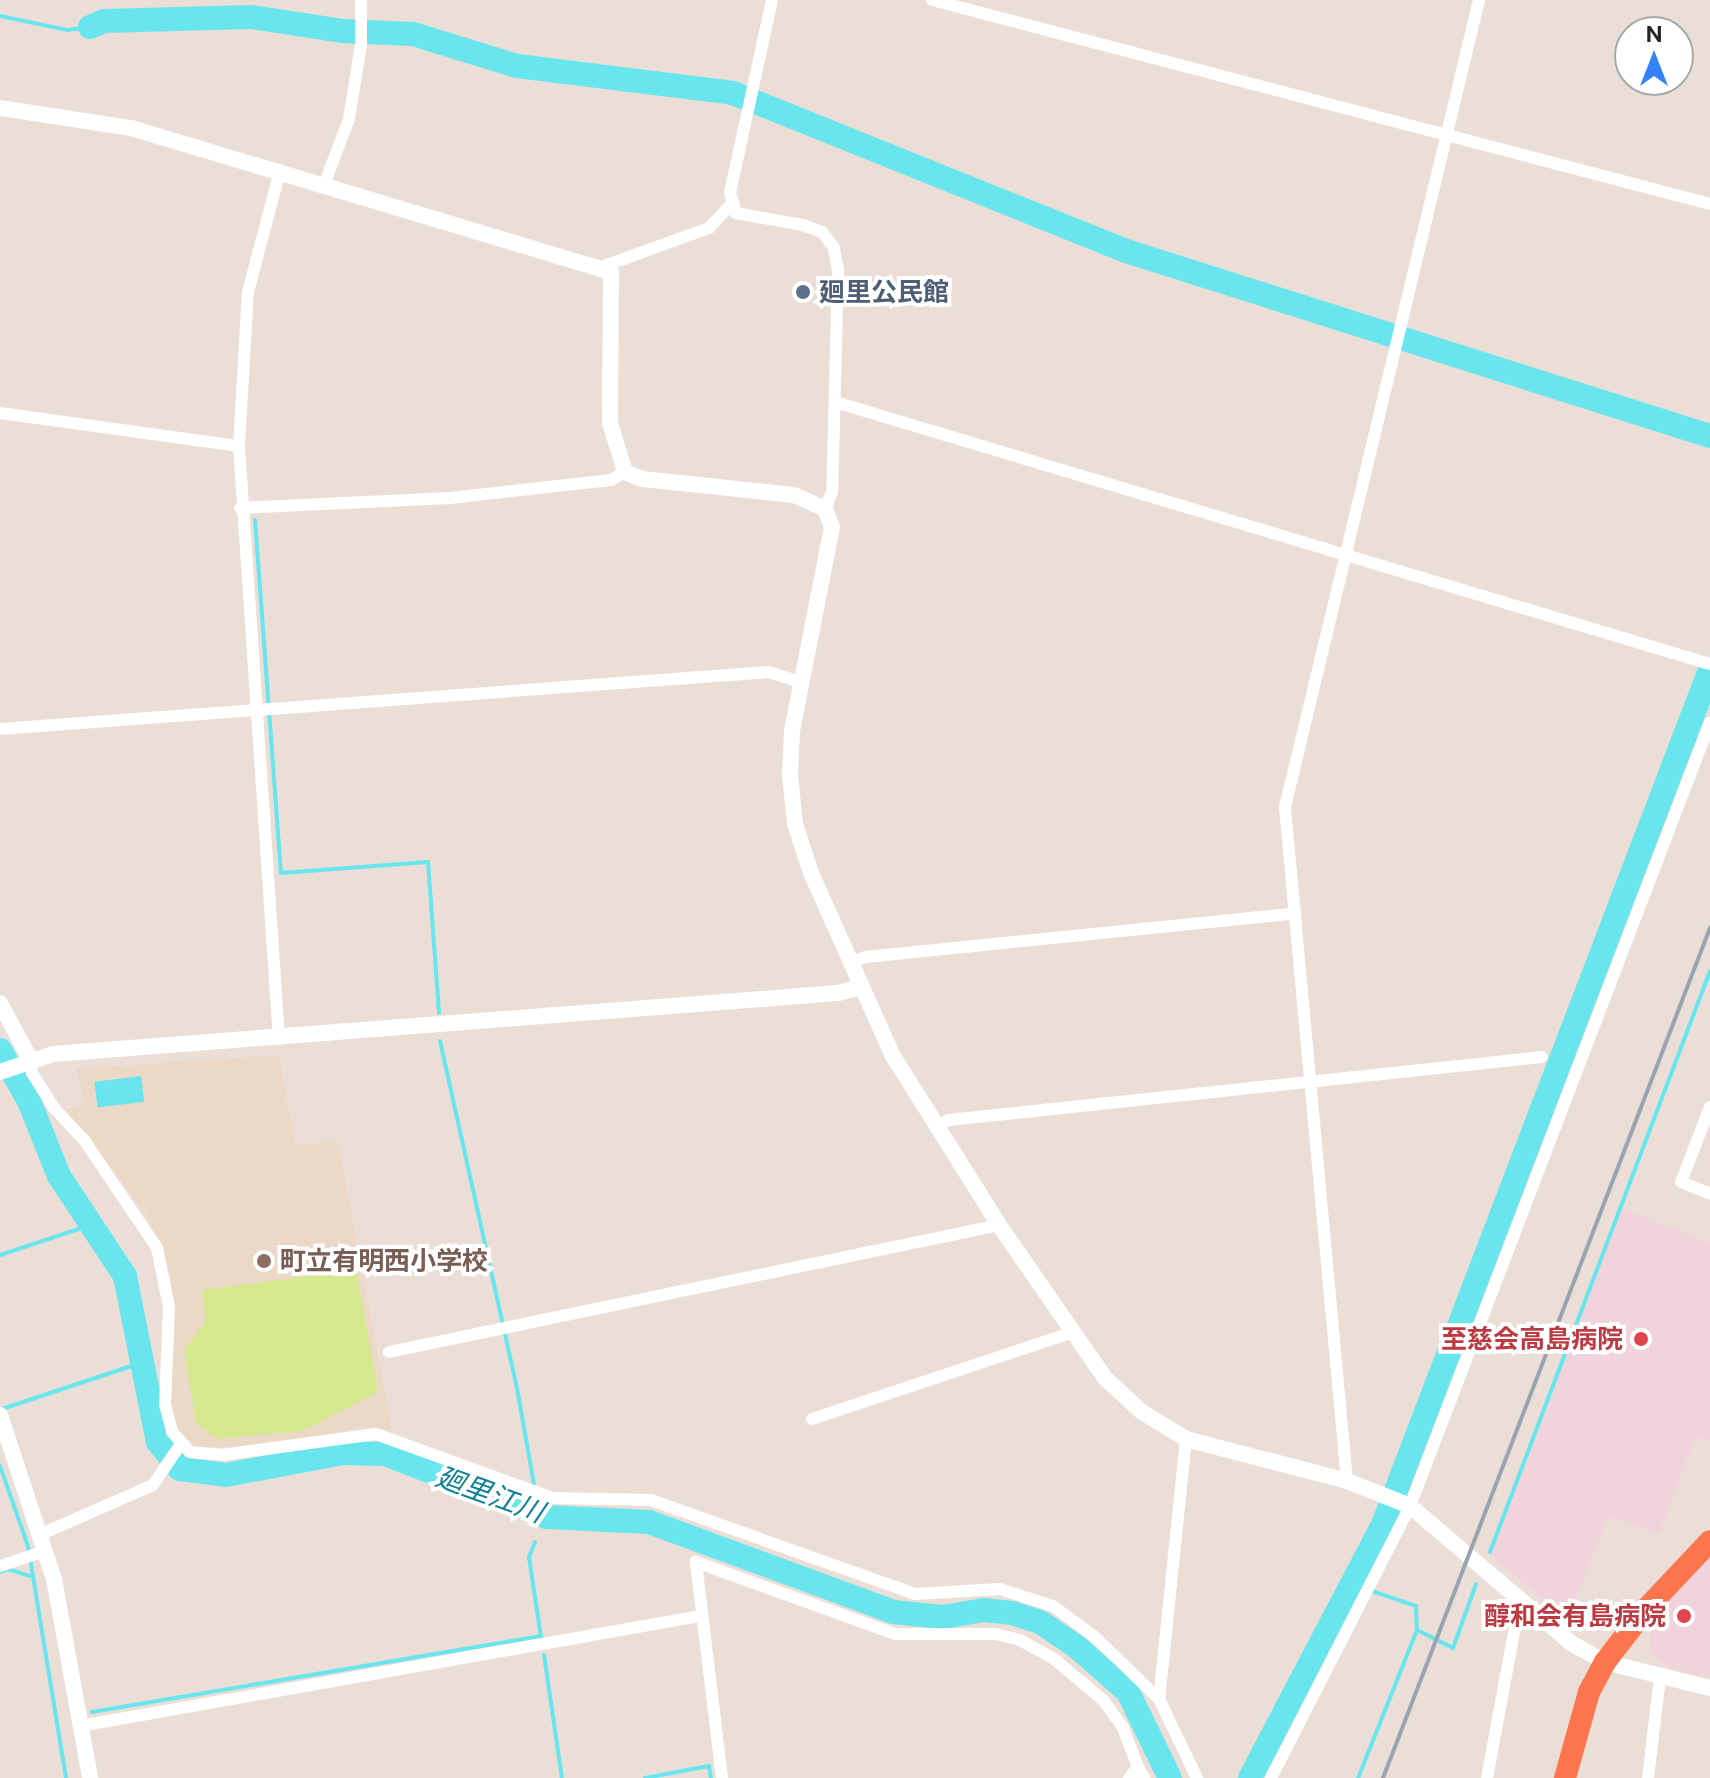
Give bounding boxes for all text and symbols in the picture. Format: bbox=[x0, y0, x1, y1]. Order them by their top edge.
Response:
north arrow bbox=[1614, 16, 1694, 96]
text: N bbox=[1645, 21, 1663, 47]
place label: 廻里公民館 bbox=[819, 276, 949, 308]
marker: 廻里公民館 bbox=[794, 283, 812, 301]
place label: 町立有明西小学校 bbox=[280, 1245, 488, 1277]
marker: 町立有明西小学校 bbox=[255, 1252, 273, 1270]
place label: 至慈会高島病院 bbox=[1441, 1323, 1623, 1355]
marker: 至慈会高島病院 bbox=[1630, 1328, 1652, 1350]
water label: 廻里江川 bbox=[432, 1459, 548, 1529]
place label: 醇和会有島病院 bbox=[1484, 1600, 1666, 1632]
marker: 醇和会有島病院 bbox=[1673, 1605, 1695, 1627]

